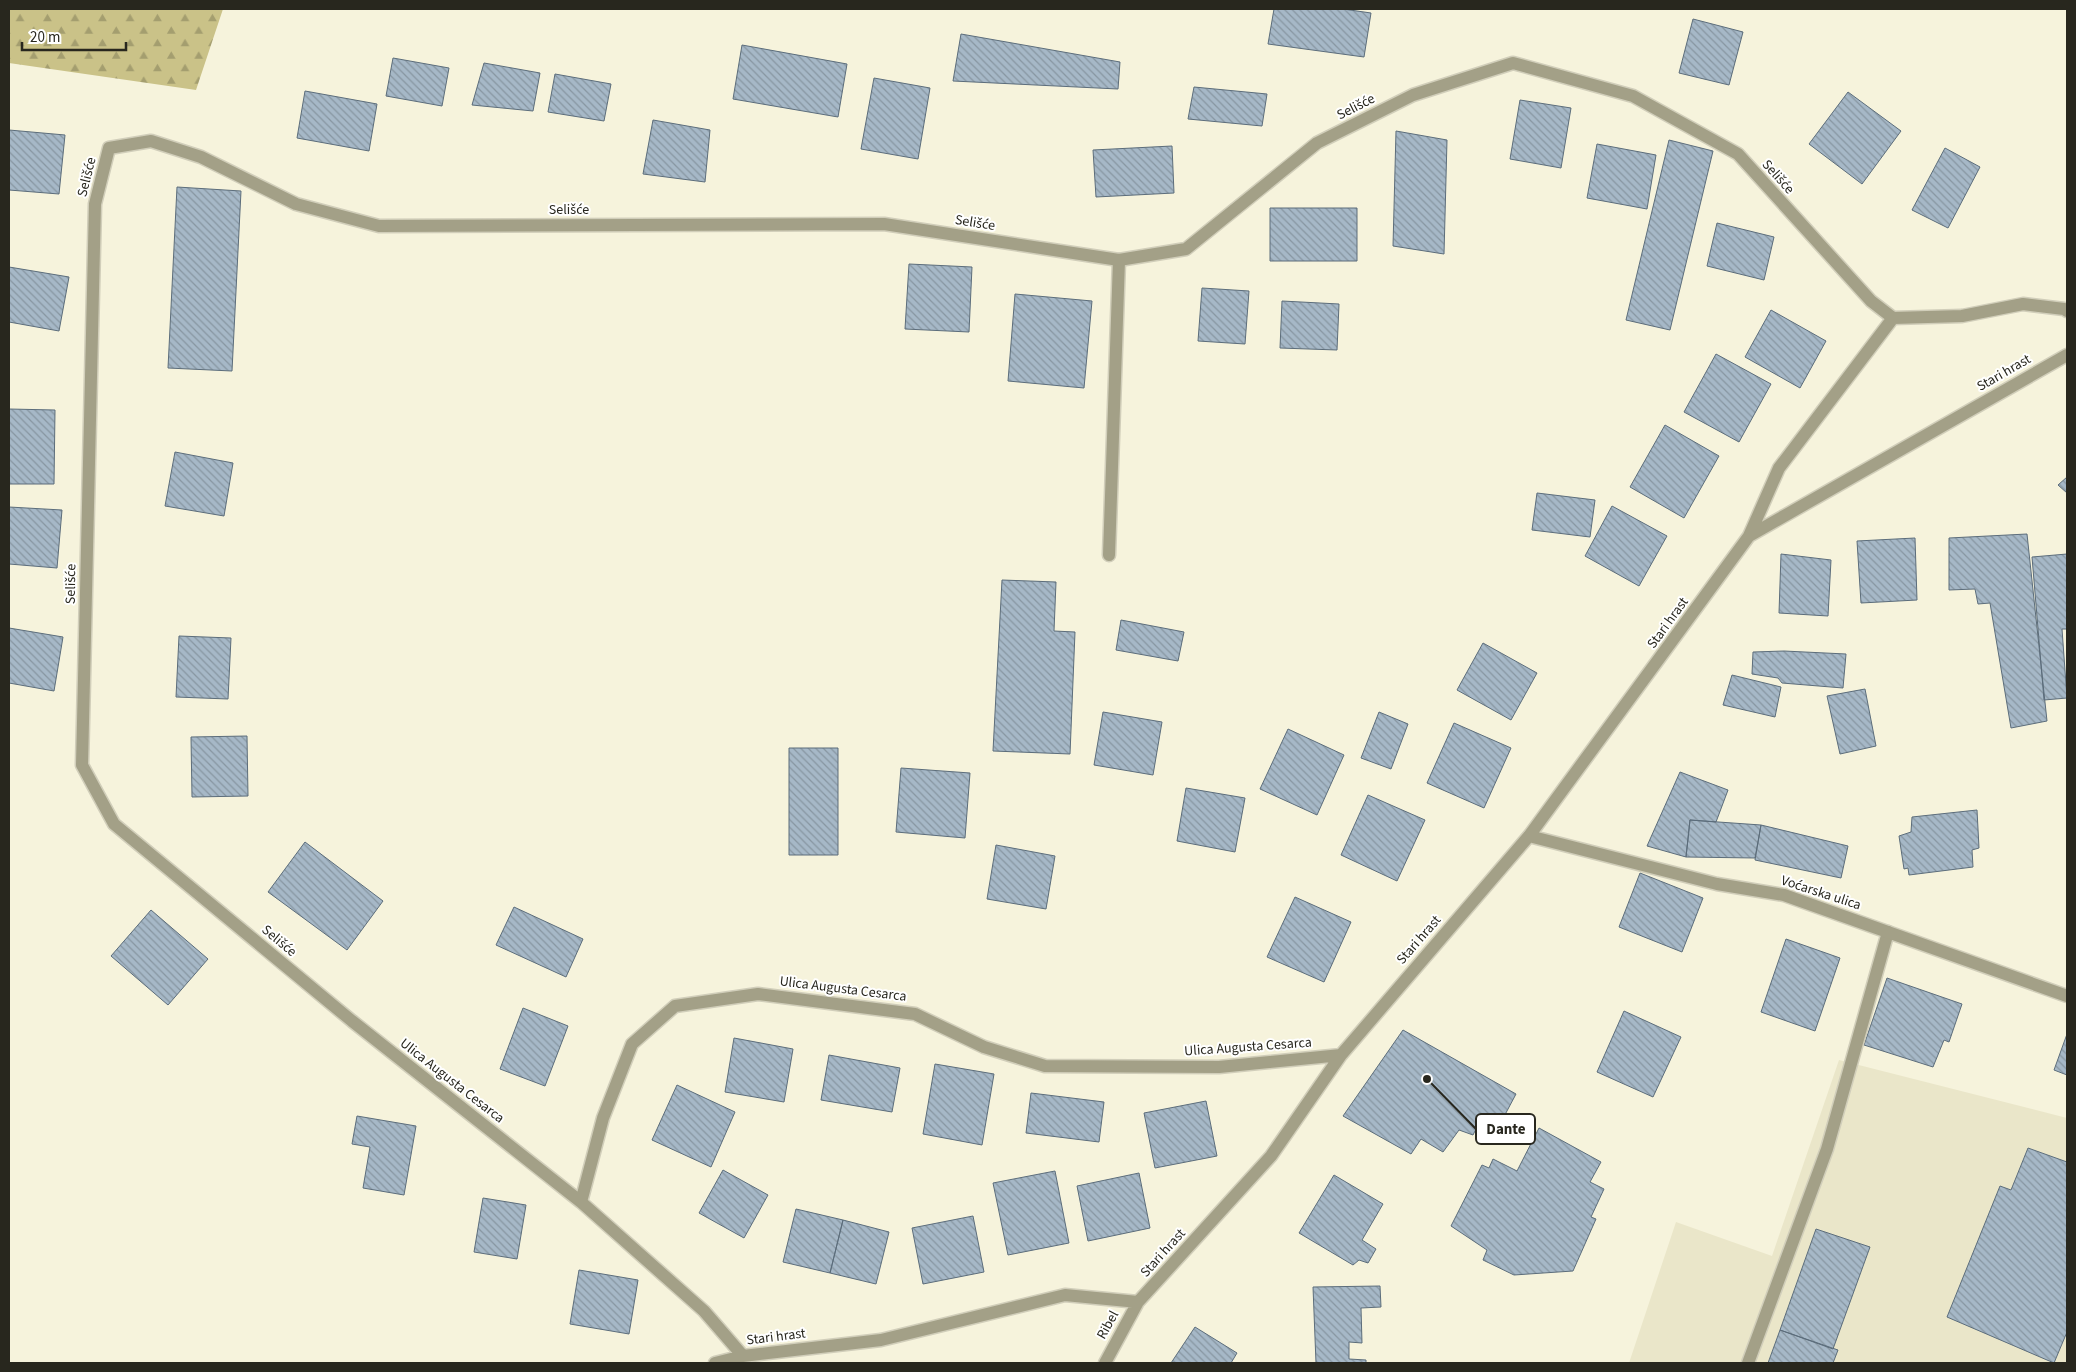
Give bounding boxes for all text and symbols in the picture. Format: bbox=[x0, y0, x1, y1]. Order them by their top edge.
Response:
scale bar bbox=[22, 20, 126, 52]
text: 20 m bbox=[30, 27, 60, 48]
street label: Selišće bbox=[1333, 89, 1379, 125]
street label: Selišće bbox=[72, 155, 102, 199]
street label: Selišće bbox=[1757, 155, 1799, 199]
street label: Selišće bbox=[549, 200, 589, 220]
street label: Selišće bbox=[954, 210, 997, 236]
street label: Stari hrast bbox=[1973, 349, 2035, 396]
street label: Selišće bbox=[61, 564, 81, 604]
street label: Stari hrast bbox=[1642, 593, 1694, 653]
street label: Voćarska ulica bbox=[1778, 871, 1864, 915]
street label: Stari hrast bbox=[1392, 911, 1446, 969]
street label: Selišće bbox=[257, 920, 301, 962]
street label: Ulica Augusta Cesarca bbox=[778, 971, 908, 1007]
street label: Ulica Augusta Cesarca bbox=[1184, 1033, 1312, 1061]
street label: Ulica Augusta Cesarca bbox=[396, 1034, 508, 1128]
callout: Dante bbox=[1476, 1114, 1535, 1144]
text: Dante bbox=[1486, 1119, 1526, 1140]
street label: Stari hrast bbox=[1136, 1224, 1190, 1282]
street label: Ribel bbox=[1092, 1307, 1124, 1343]
street label: Stari hrast bbox=[745, 1323, 807, 1351]

